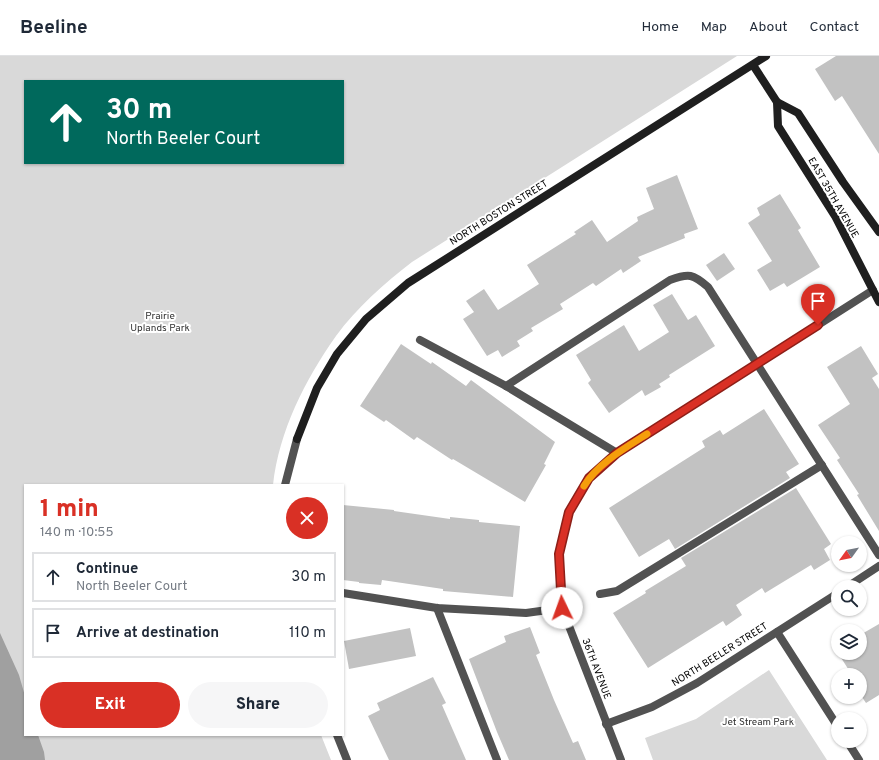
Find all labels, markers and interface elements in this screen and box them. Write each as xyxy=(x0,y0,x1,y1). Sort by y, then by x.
text: Beeline xyxy=(20,16,88,40)
text: Home xyxy=(642,19,679,36)
text: Map xyxy=(701,19,727,36)
text: About xyxy=(749,19,788,36)
text: Contact xyxy=(810,19,859,36)
text: 30 m xyxy=(106,93,172,129)
icon: ahead xyxy=(40,96,92,148)
text: North Beeler Court xyxy=(106,128,260,151)
street label: EAST 35TH AVENUE xyxy=(805,155,861,241)
street label: NORTH BOSTON STREET xyxy=(447,177,551,249)
pin xyxy=(801,284,835,325)
icon: arrive xyxy=(807,290,829,312)
park label: Prairie Uplands Park xyxy=(130,310,190,335)
text: 1 min xyxy=(40,495,99,525)
button: close xyxy=(286,497,328,539)
text: 140 m · 10:55 xyxy=(40,525,113,541)
north arrow xyxy=(831,536,867,572)
map controls xyxy=(831,536,867,748)
text: Continue xyxy=(76,560,138,579)
icon: ahead xyxy=(42,566,64,588)
text: 30 m xyxy=(291,568,326,587)
text: North Beeler Court xyxy=(76,579,188,595)
button: search xyxy=(831,580,867,616)
position arrow xyxy=(541,587,583,629)
street label: NORTH BEELER STREET xyxy=(670,620,771,690)
icon: arrive xyxy=(42,622,64,644)
text: Arrive at destination xyxy=(76,624,219,643)
text: 110 m xyxy=(289,624,326,643)
button: layers xyxy=(831,624,867,660)
street label: 36TH AVENUE xyxy=(578,637,614,701)
button: + xyxy=(831,668,867,704)
button: Exit xyxy=(40,682,180,728)
button: Share xyxy=(188,682,328,728)
button: − xyxy=(831,712,867,748)
park label: Jet Stream Park xyxy=(722,716,794,729)

